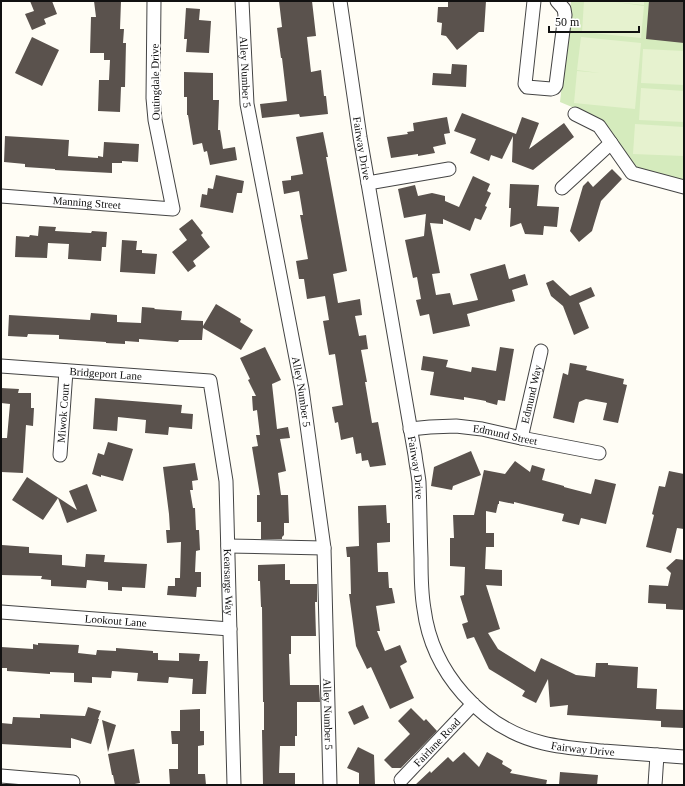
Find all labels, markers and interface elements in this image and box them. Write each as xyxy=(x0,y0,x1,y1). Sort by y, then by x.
scale bar xyxy=(549,8,639,34)
text: 50 m xyxy=(555,15,580,29)
street label: Alley Number 5 xyxy=(238,36,254,109)
street label: Outingdale Drive xyxy=(148,43,162,120)
street label: Fairway Drive xyxy=(351,116,373,181)
street label: Manning Street xyxy=(52,194,121,211)
street label: Alley Number 5 xyxy=(290,355,313,428)
street label: Edmund Way xyxy=(519,363,544,425)
street label: Bridgeport Lane xyxy=(69,365,142,382)
street label: Miwok Court xyxy=(55,383,71,443)
street label: Edmund Street xyxy=(472,422,538,447)
street label: Fairway Drive xyxy=(406,435,426,500)
street label: Kearsarge Way xyxy=(222,549,236,616)
street label: Lookout Lane xyxy=(84,612,147,629)
street label: Alley Number 5 xyxy=(321,678,335,750)
street label: Fairlane Road xyxy=(411,715,463,769)
street label: Fairway Drive xyxy=(550,739,615,758)

